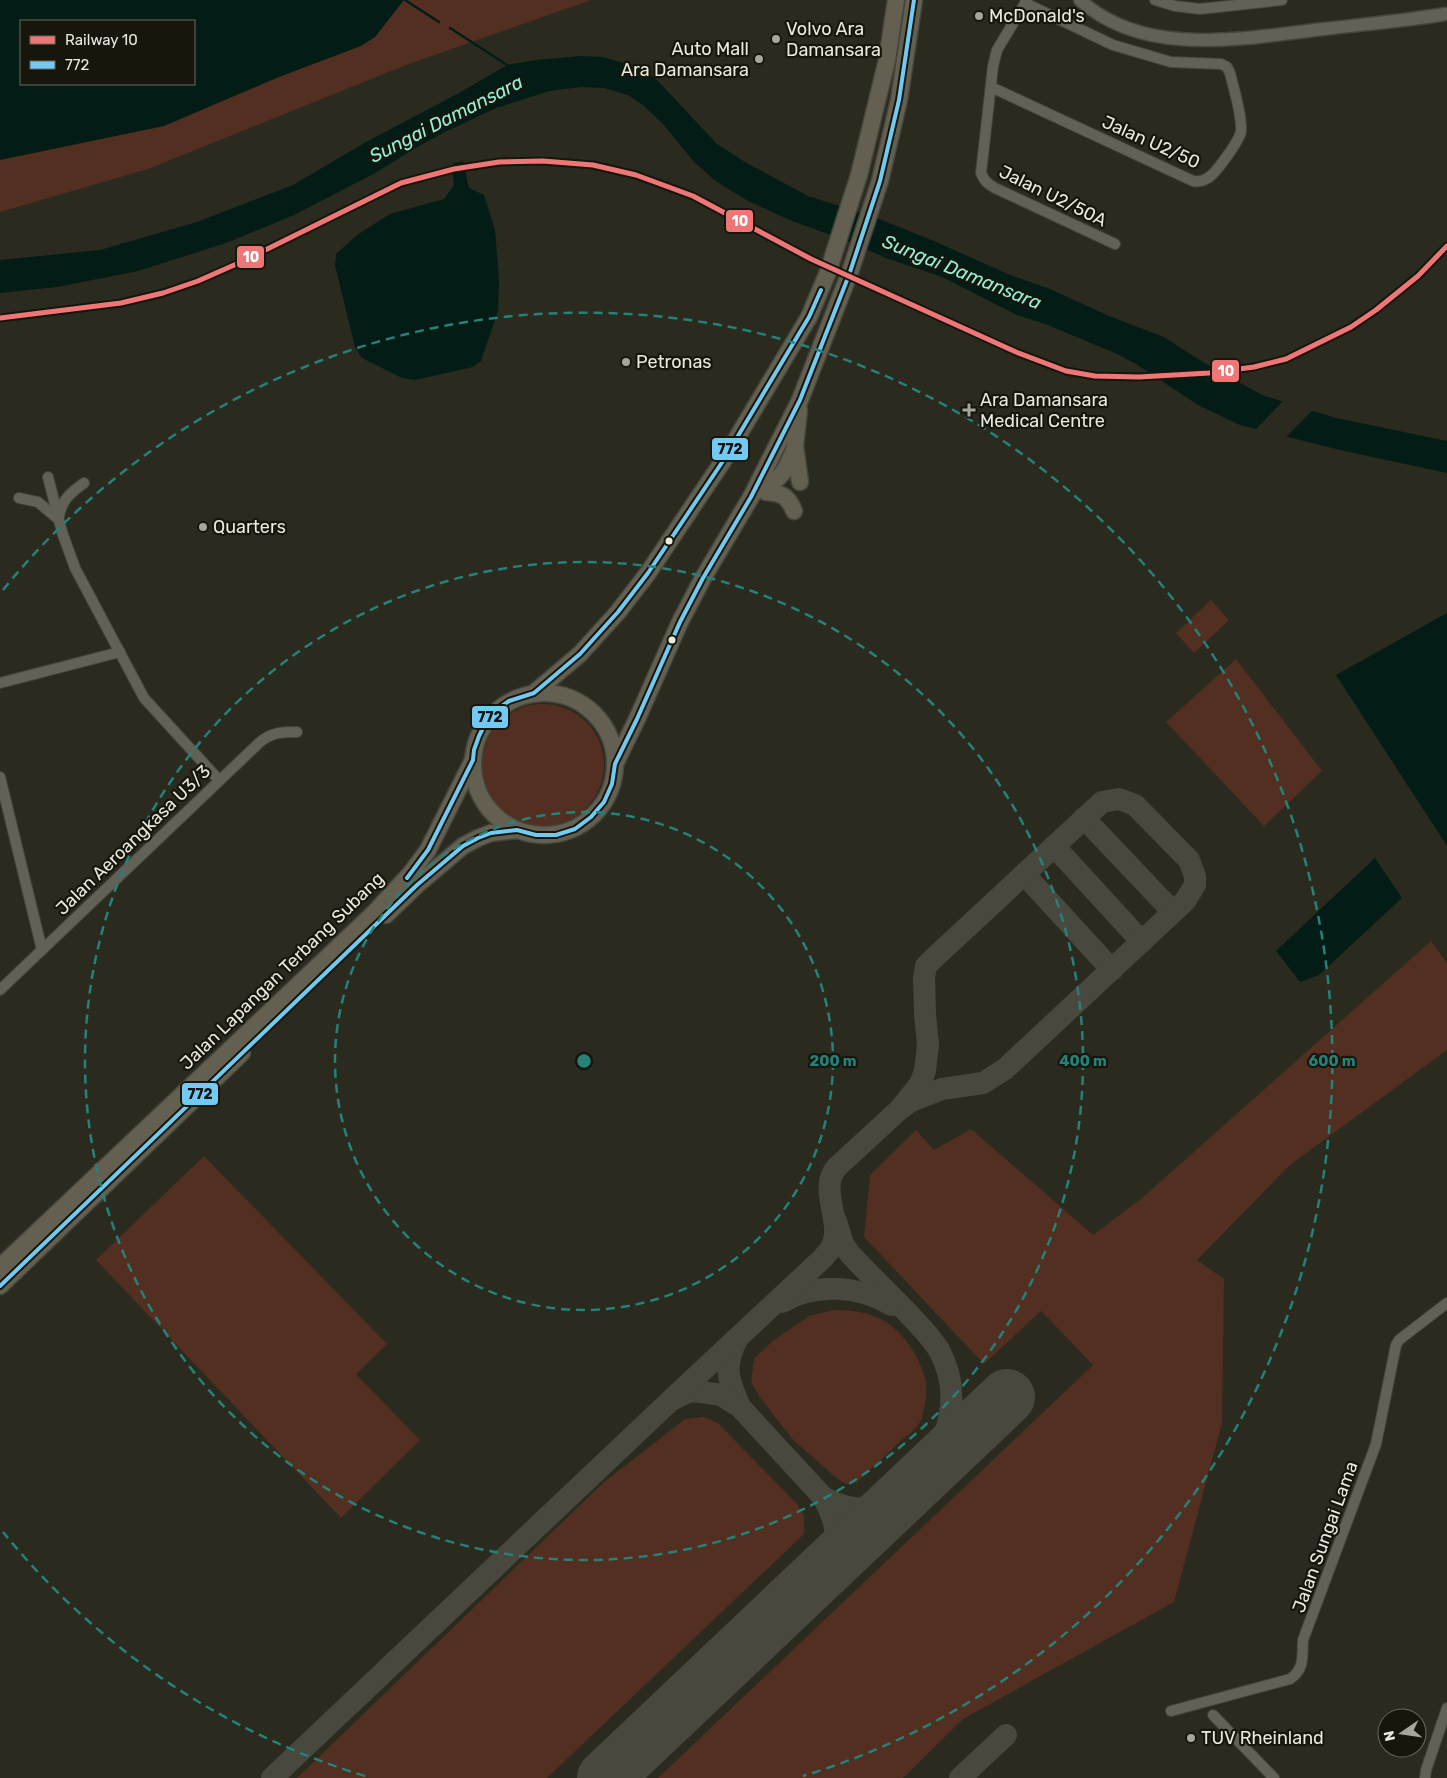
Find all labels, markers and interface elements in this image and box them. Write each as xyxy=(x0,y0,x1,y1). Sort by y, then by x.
place label: McDonald's xyxy=(989,5,1085,27)
marker: McDonald's xyxy=(973,10,985,22)
place label: Volvo Ara Damansara xyxy=(786,18,881,61)
legend xyxy=(20,20,195,85)
text: Railway 10 xyxy=(65,31,138,49)
marker: Volvo Ara Damansara xyxy=(770,33,782,45)
place label: Auto Mall Ara Damansara xyxy=(621,38,749,81)
marker: Auto Mall Ara Damansara xyxy=(753,53,765,65)
text: 772 xyxy=(65,56,89,74)
water label: Sungai Damansara xyxy=(365,70,527,168)
street label: Jalan U2/50 xyxy=(1099,111,1203,173)
street label: Jalan U2/50A xyxy=(996,161,1110,231)
line badge: 10 xyxy=(725,209,754,233)
text: 10 xyxy=(732,213,748,230)
water label: Sungai Damansara xyxy=(879,230,1045,314)
line badge: 10 xyxy=(236,245,265,269)
text: 10 xyxy=(243,249,259,266)
place label: Petronas xyxy=(636,351,712,373)
marker: Petronas xyxy=(620,356,632,368)
line badge: 10 xyxy=(1211,359,1240,383)
text: 10 xyxy=(1218,363,1234,380)
place label: Ara Damansara Medical Centre xyxy=(980,389,1108,432)
marker: Ara Damansara Medical Centre xyxy=(962,403,976,417)
line badge: 772 xyxy=(711,437,749,461)
text: 772 xyxy=(717,441,743,458)
place label: Quarters xyxy=(213,516,286,538)
marker: Quarters xyxy=(197,521,209,533)
unlabelled marker xyxy=(664,536,674,546)
unlabelled marker xyxy=(667,635,677,645)
line badge: 772 xyxy=(471,705,509,729)
text: 772 xyxy=(477,709,503,726)
street label: Jalan Aeroangkasa U3/3 xyxy=(51,760,215,920)
street label: Jalan Lapangan Terbang Subang xyxy=(176,868,388,1074)
centre of rings xyxy=(575,1052,593,1070)
text: 200 m xyxy=(809,1052,857,1070)
text: 400 m xyxy=(1059,1052,1107,1070)
text: 600 m xyxy=(1308,1052,1356,1070)
line badge: 772 xyxy=(181,1082,219,1106)
text: 772 xyxy=(187,1086,213,1103)
street label: Jalan Sungai Lama xyxy=(1287,1458,1363,1616)
north arrow xyxy=(1377,1708,1427,1758)
place label: TUV Rheinland xyxy=(1201,1727,1324,1749)
text: N xyxy=(1380,1729,1399,1743)
marker: TUV Rheinland xyxy=(1185,1732,1197,1744)

